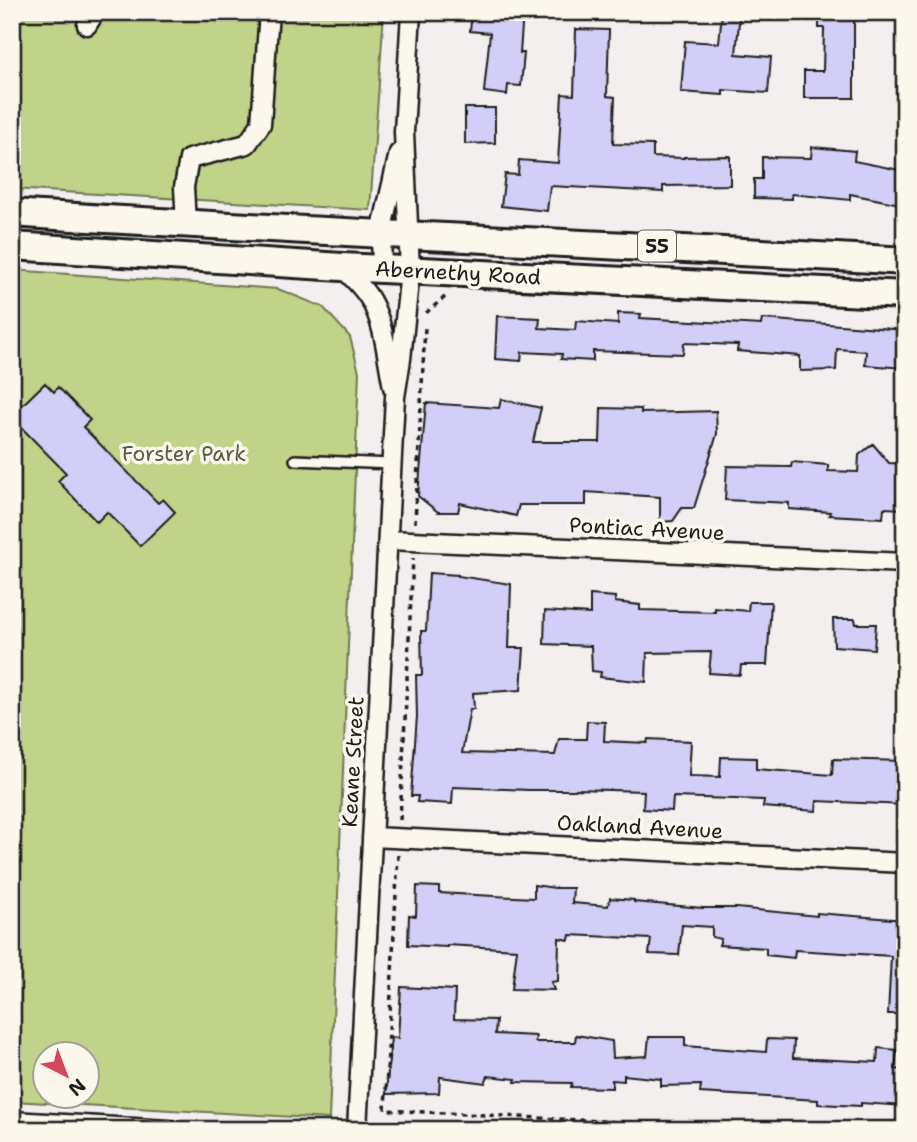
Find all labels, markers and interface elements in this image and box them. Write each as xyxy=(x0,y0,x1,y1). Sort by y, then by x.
road number: 55 xyxy=(638,230,676,262)
street label: Abernethy Road xyxy=(374,255,542,291)
park label: Forster Park xyxy=(122,440,246,468)
street label: Pontiac Avenue xyxy=(568,511,726,547)
street label: Keane Street xyxy=(336,696,370,828)
street label: Oakland Avenue xyxy=(556,809,724,845)
north arrow xyxy=(32,1040,102,1110)
text: N xyxy=(63,1073,91,1102)

